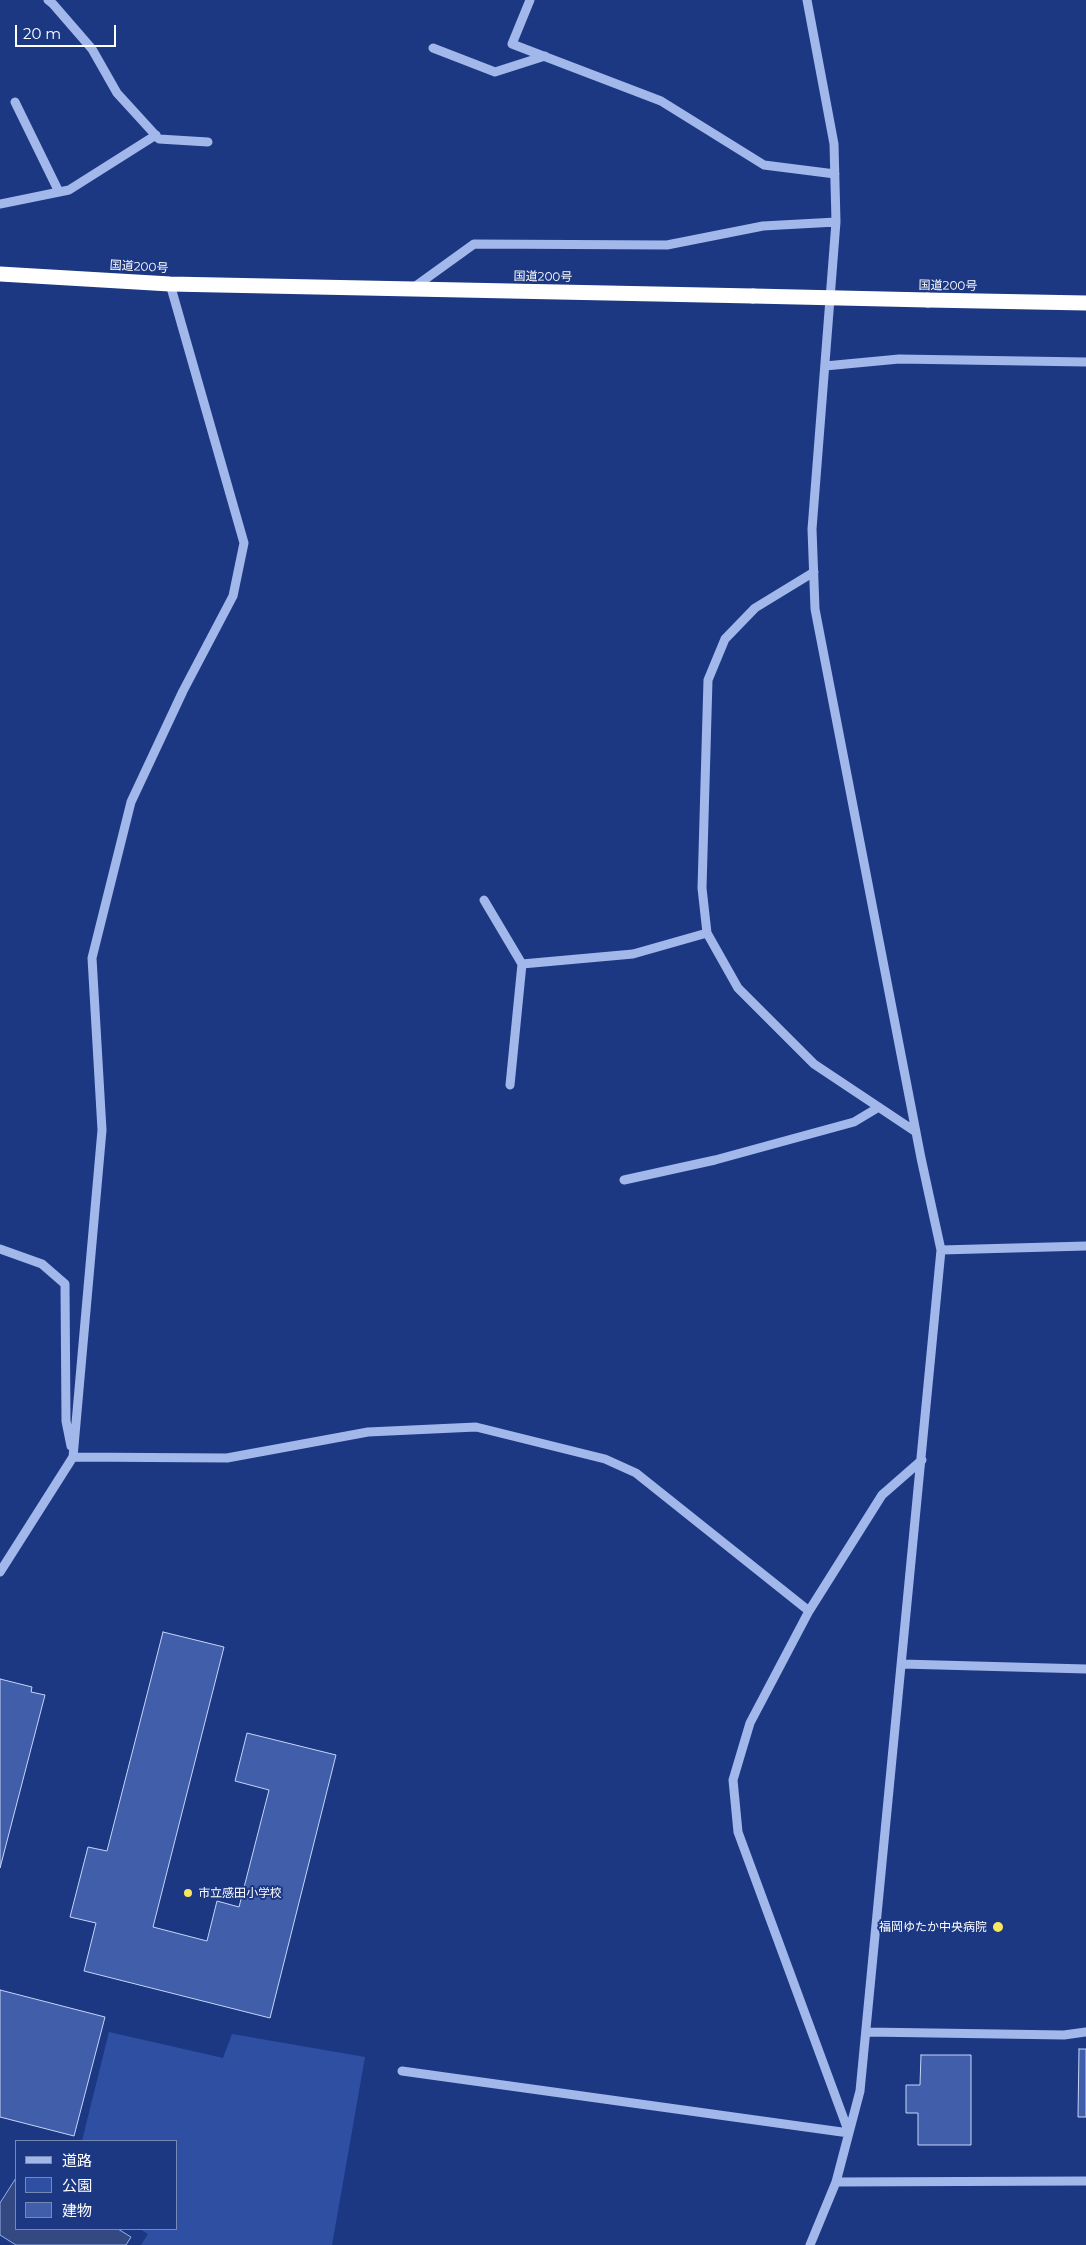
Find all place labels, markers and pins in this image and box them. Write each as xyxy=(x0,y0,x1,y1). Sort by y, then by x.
place label: 市立感田小学校 xyxy=(198,1886,282,1900)
marker: 市立感田小学校 xyxy=(182,1887,194,1899)
place label: 福岡ゆたか中央病院 xyxy=(879,1920,987,1934)
marker: 福岡ゆたか中央病院 xyxy=(991,1920,1005,1934)

